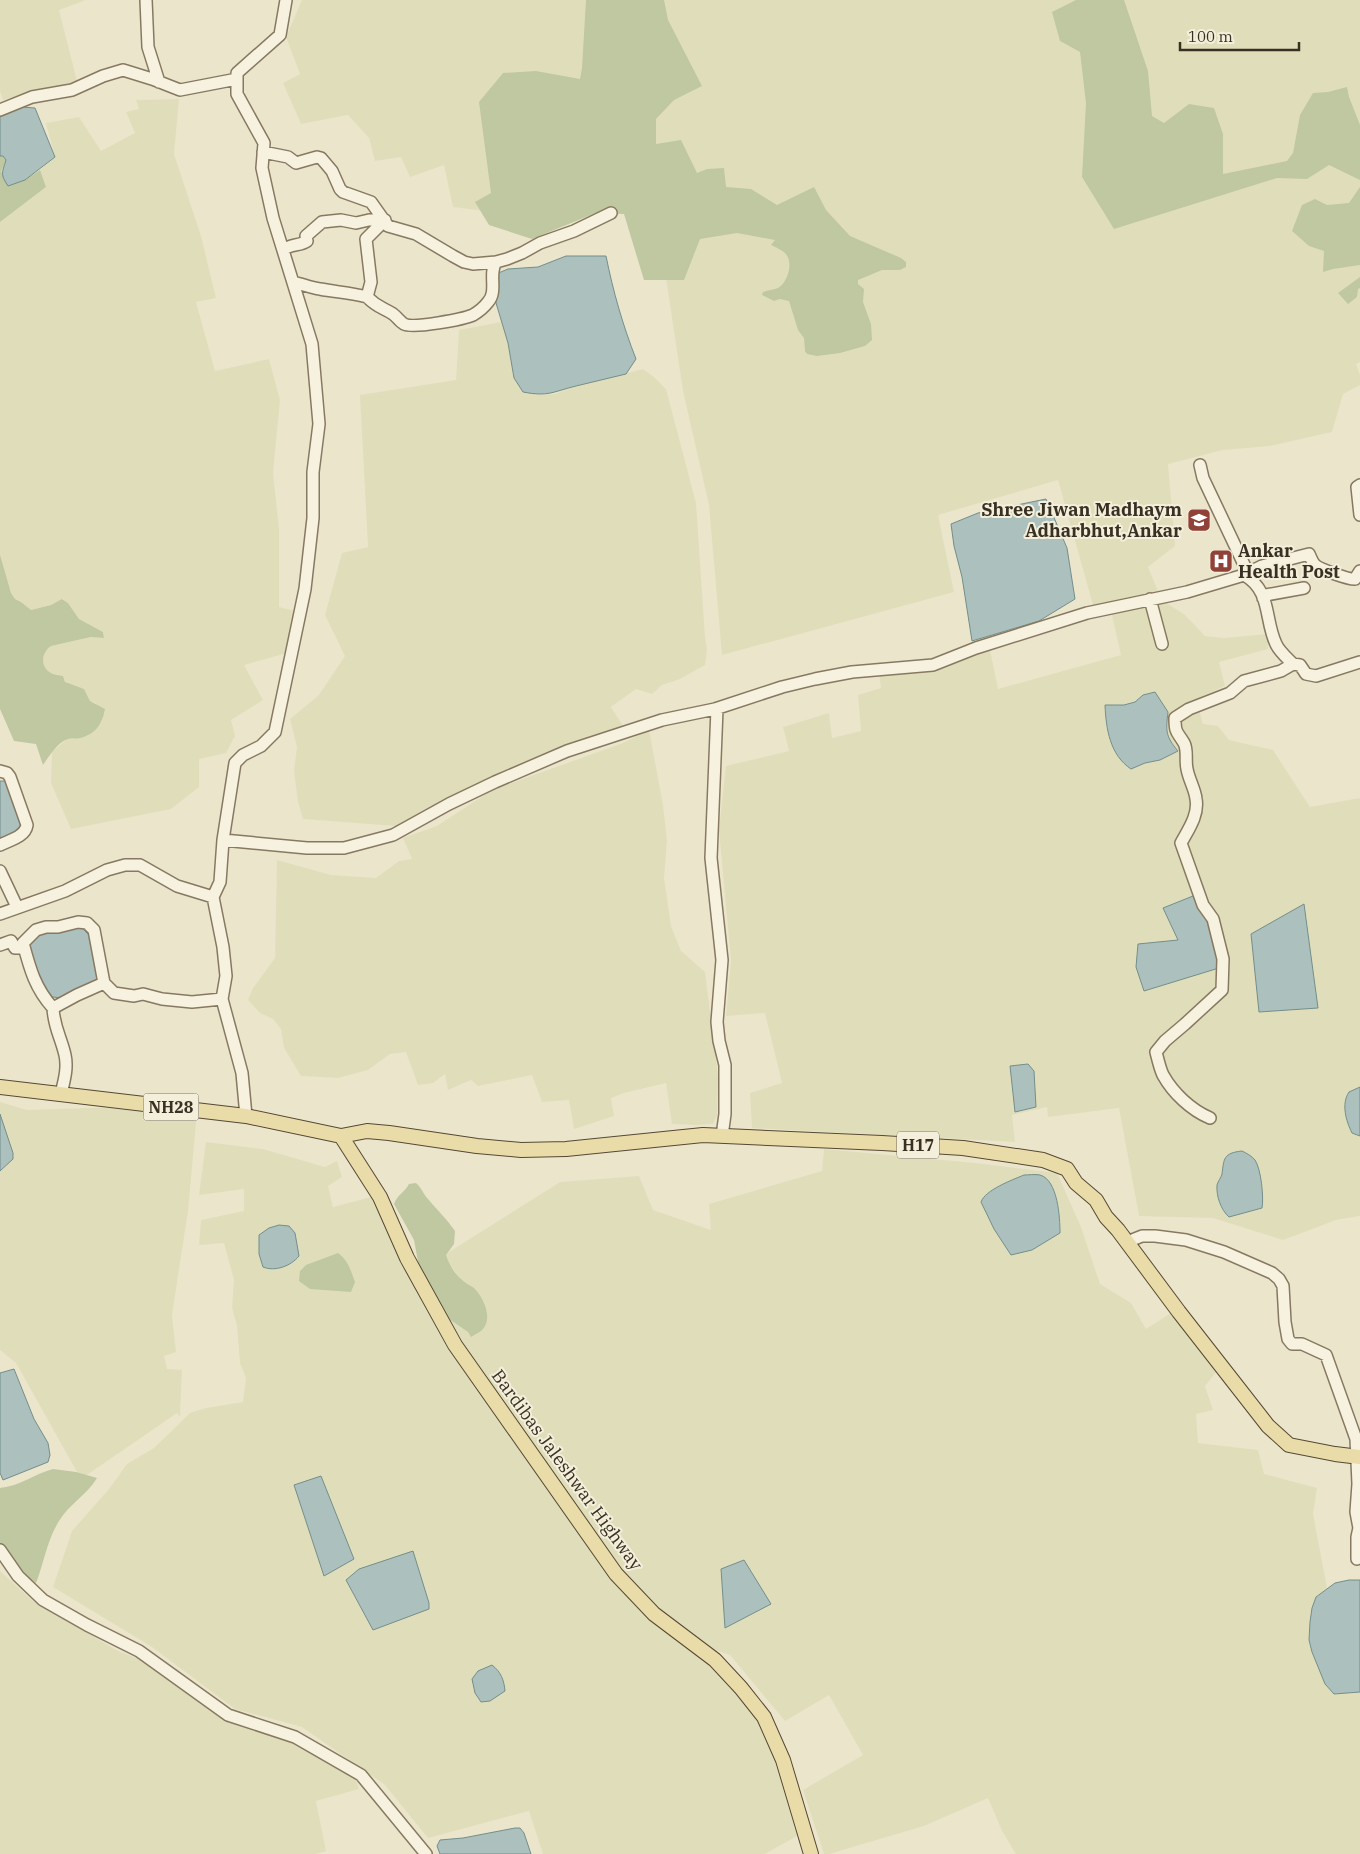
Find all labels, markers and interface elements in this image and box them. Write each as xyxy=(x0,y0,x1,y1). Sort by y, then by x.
scale bar xyxy=(1180,20,1299,52)
text: 100 m xyxy=(1188,27,1233,46)
place label: Shree Jiwan Madhaym Adharbhut,Ankar xyxy=(981,498,1183,542)
school or university icon: Shree Jiwan Madhaym Adharbhut,Ankar xyxy=(1186,507,1212,533)
place label: Ankar Health Post xyxy=(1238,539,1340,583)
hospital icon: Ankar Health Post xyxy=(1208,548,1234,574)
road number: NH28 xyxy=(144,1094,198,1120)
road number: H17 xyxy=(897,1132,939,1158)
street label: Bardibas Jaleshwar Highway xyxy=(487,1365,648,1575)

